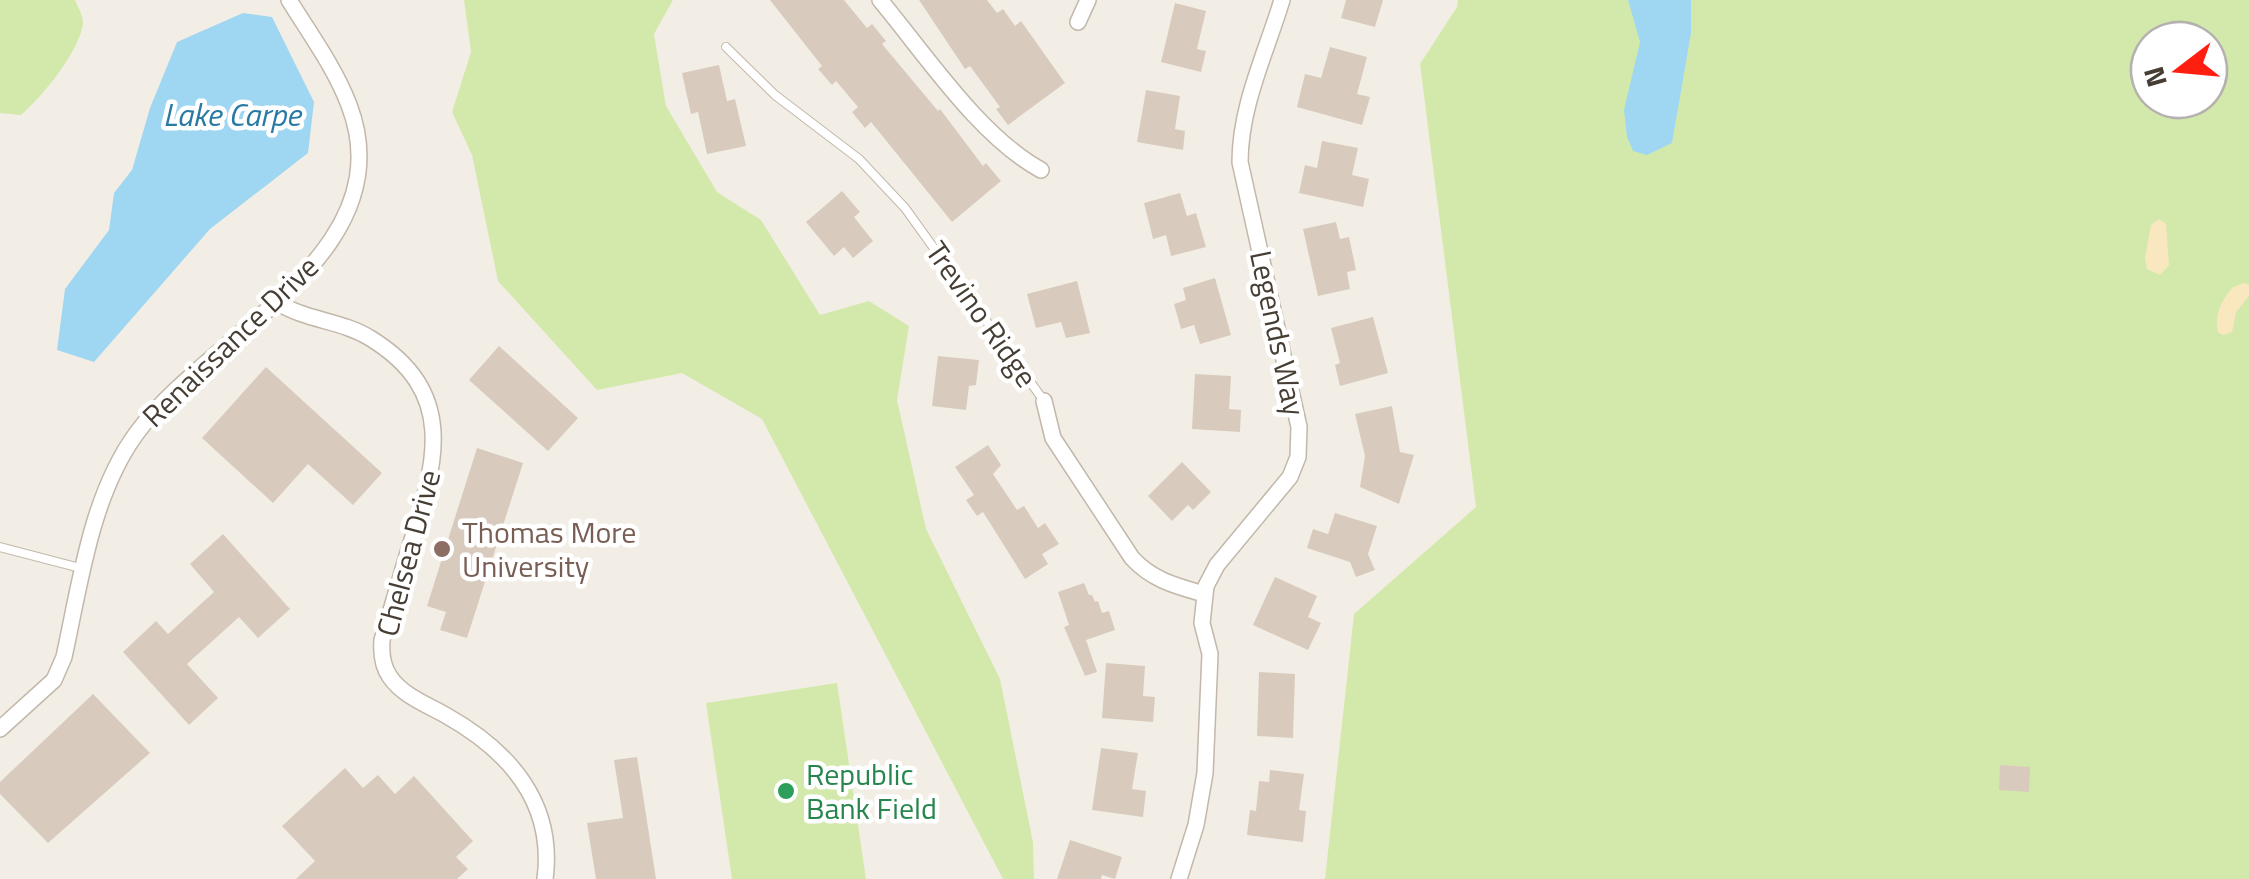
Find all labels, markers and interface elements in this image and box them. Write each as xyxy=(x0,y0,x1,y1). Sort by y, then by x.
north arrow xyxy=(2129,20,2229,120)
text: N xyxy=(2131,62,2178,92)
water label: Lake Carpe xyxy=(163,90,303,138)
street label: Trevino Ridge xyxy=(915,231,1049,397)
street label: Renaissance Drive xyxy=(131,244,329,438)
street label: Legends Way xyxy=(1238,246,1318,420)
street label: Chelsea Drive xyxy=(364,465,452,641)
place label: Thomas More University xyxy=(462,509,637,589)
marker: Thomas More University xyxy=(431,538,453,560)
place label: Republic Bank Field xyxy=(806,751,937,831)
marker: Republic Bank Field xyxy=(775,780,797,802)

